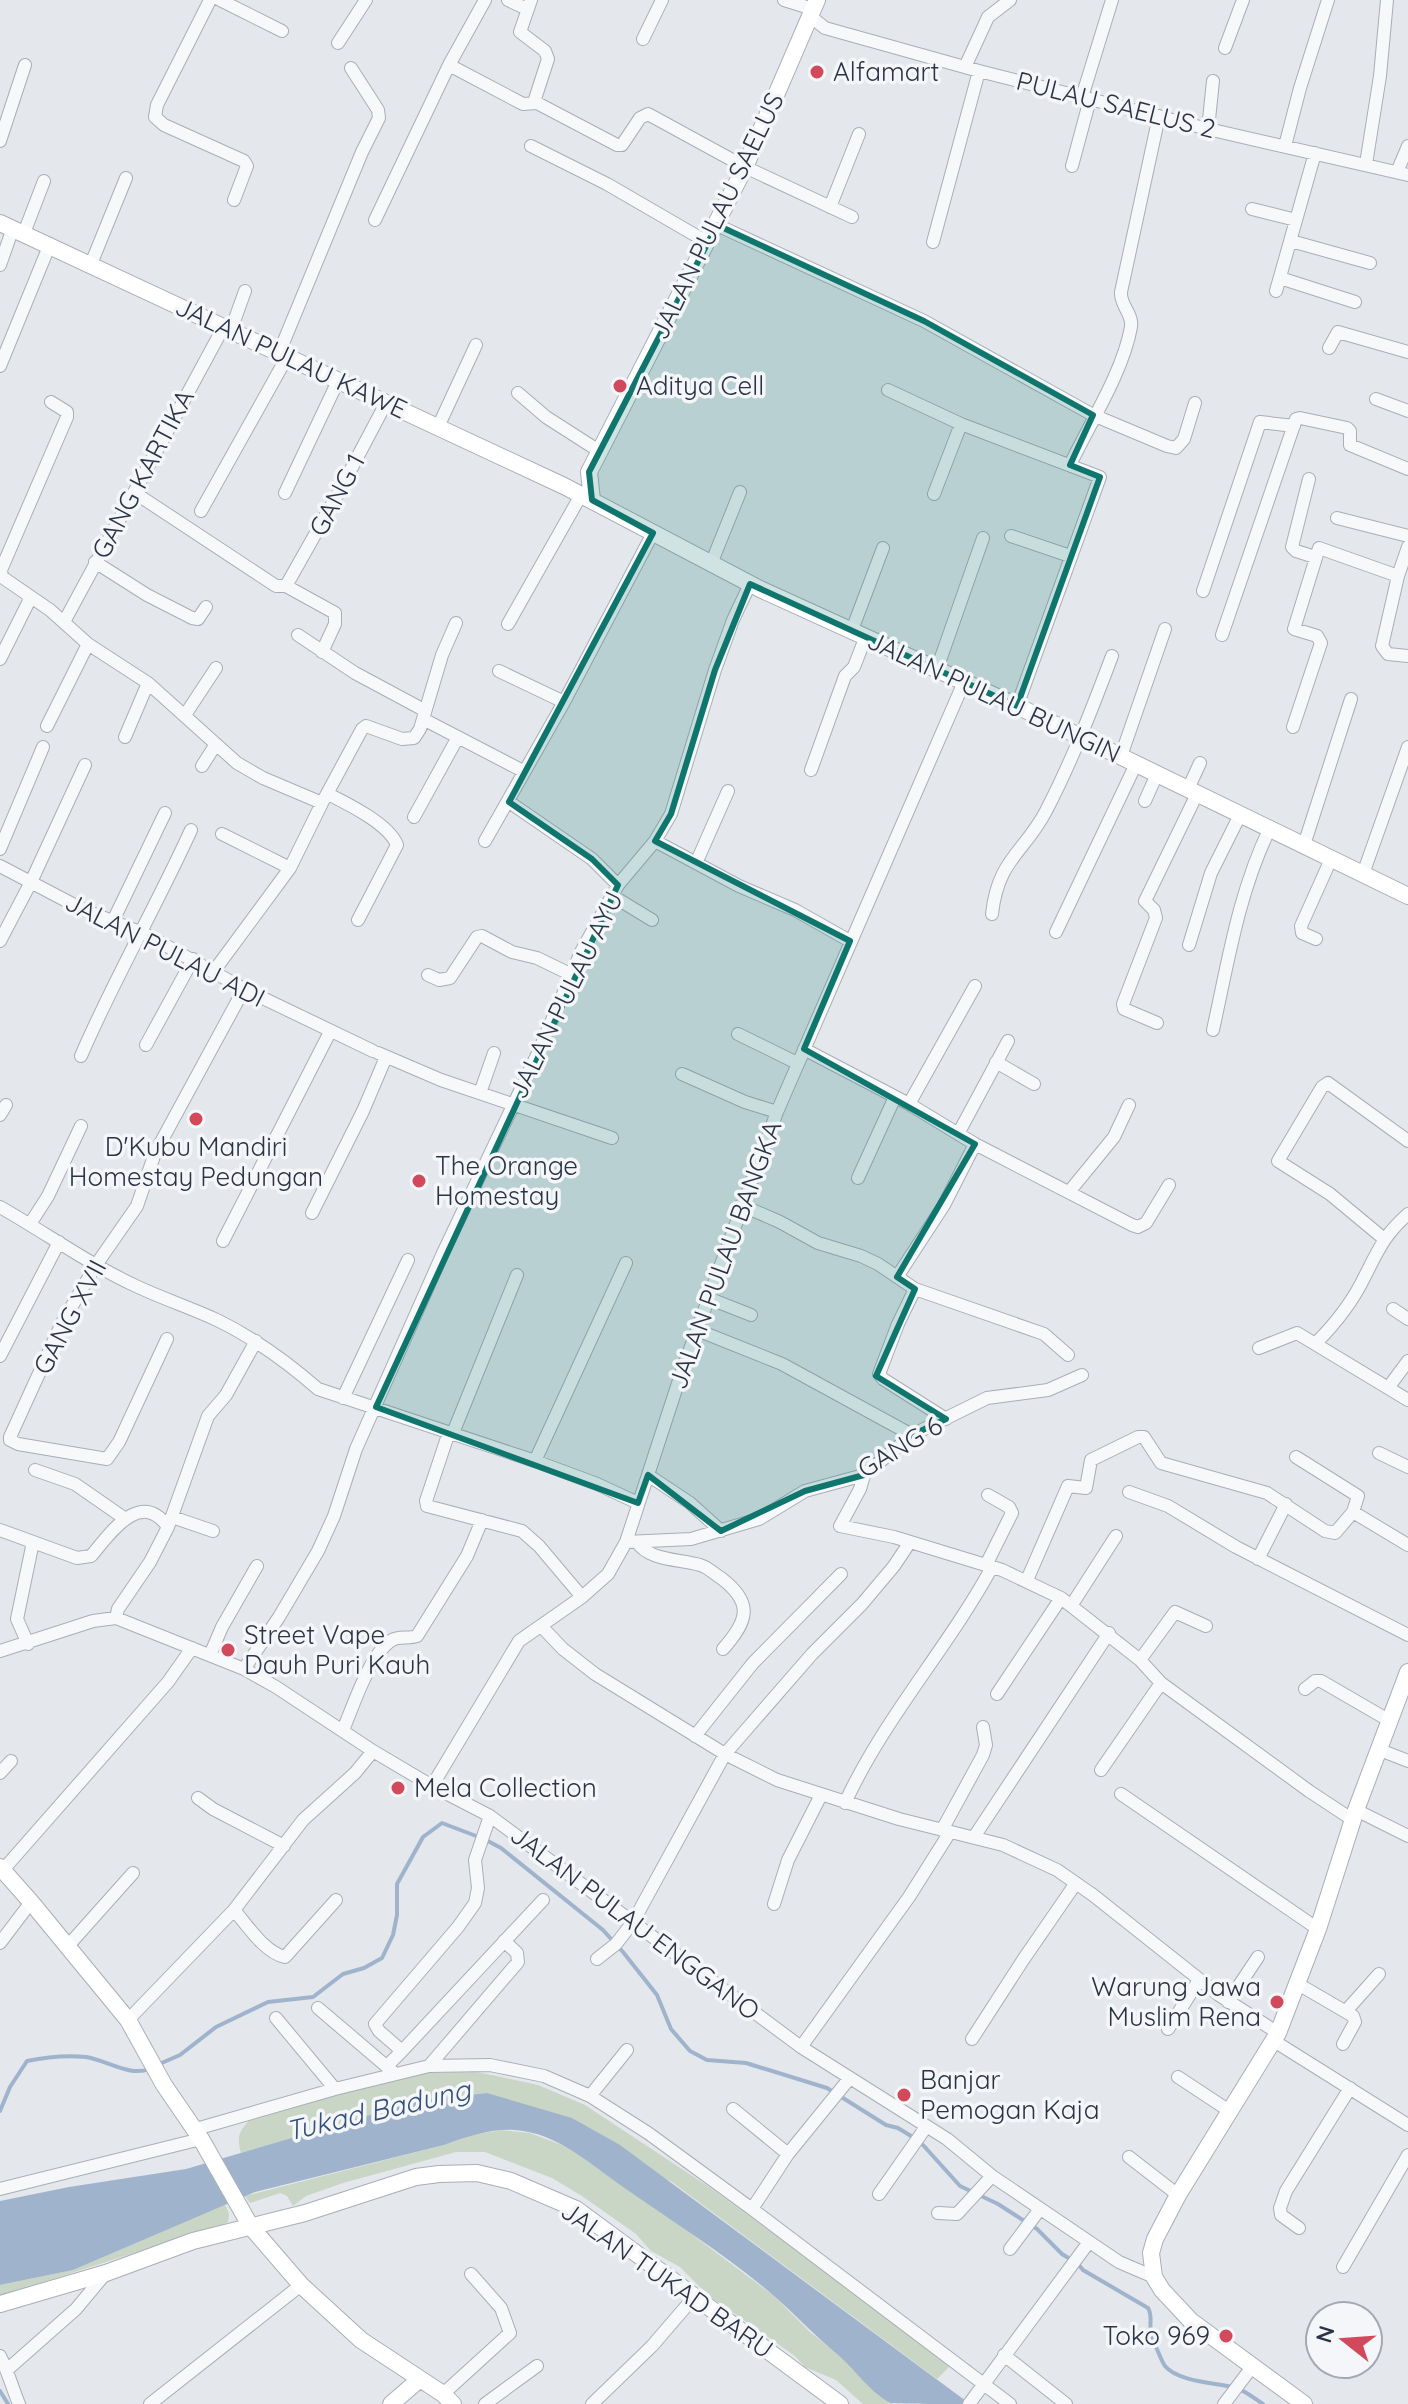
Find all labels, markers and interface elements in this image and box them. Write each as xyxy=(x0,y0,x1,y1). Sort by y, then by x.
place label: Alfamart xyxy=(833,55,939,88)
marker: Alfamart xyxy=(808,63,826,81)
street label: PULAU SAELUS 2 xyxy=(1013,64,1219,145)
street label: JALAN PULAU SAELUS xyxy=(642,87,791,345)
street label: JALAN PULAU KAWE xyxy=(170,289,412,426)
place label: Aditya Cell xyxy=(636,369,764,402)
marker: Aditya Cell xyxy=(611,377,629,395)
street label: GANG KARTIKA xyxy=(84,383,201,564)
street label: GANG 1 xyxy=(301,448,372,542)
street label: JALAN PULAU BUNGIN xyxy=(862,623,1126,770)
street label: JALAN PULAU ADI xyxy=(60,885,271,1014)
street label: JALAN PULAU AYU xyxy=(501,886,630,1104)
marker: D'Kubu Mandiri Homestay Pedungan xyxy=(187,1110,205,1128)
street label: JALAN PULAU BANGKA xyxy=(661,1116,789,1394)
place label: D'Kubu Mandiri Homestay Pedungan xyxy=(69,1130,323,1193)
place label: The Orange Homestay xyxy=(435,1149,578,1212)
marker: The Orange Homestay xyxy=(410,1172,428,1190)
street label: GANG XVII xyxy=(26,1254,113,1380)
street label: GANG 6 xyxy=(851,1408,948,1485)
place label: Street Vape Dauh Puri Kauh xyxy=(244,1618,430,1681)
marker: Street Vape Dauh Puri Kauh xyxy=(219,1641,237,1659)
place label: Mela Collection xyxy=(414,1771,597,1804)
marker: Mela Collection xyxy=(389,1779,407,1797)
street label: JALAN PULAU ENGGANO xyxy=(504,1818,766,2027)
place label: Warung Jawa Muslim Rena xyxy=(1091,1970,1261,2033)
marker: Warung Jawa Muslim Rena xyxy=(1268,1993,1286,2011)
place label: Banjar Pemogan Kaja xyxy=(920,2063,1099,2126)
water label: Tukad Badung xyxy=(282,2071,475,2148)
marker: Banjar Pemogan Kaja xyxy=(895,2086,913,2104)
street label: JALAN TUKAD BARU xyxy=(555,2194,780,2365)
north arrow xyxy=(1304,2300,1384,2380)
place label: Toko 969 xyxy=(1103,2319,1210,2352)
text: N xyxy=(1309,2322,1341,2346)
marker: Toko 969 xyxy=(1217,2327,1235,2345)

